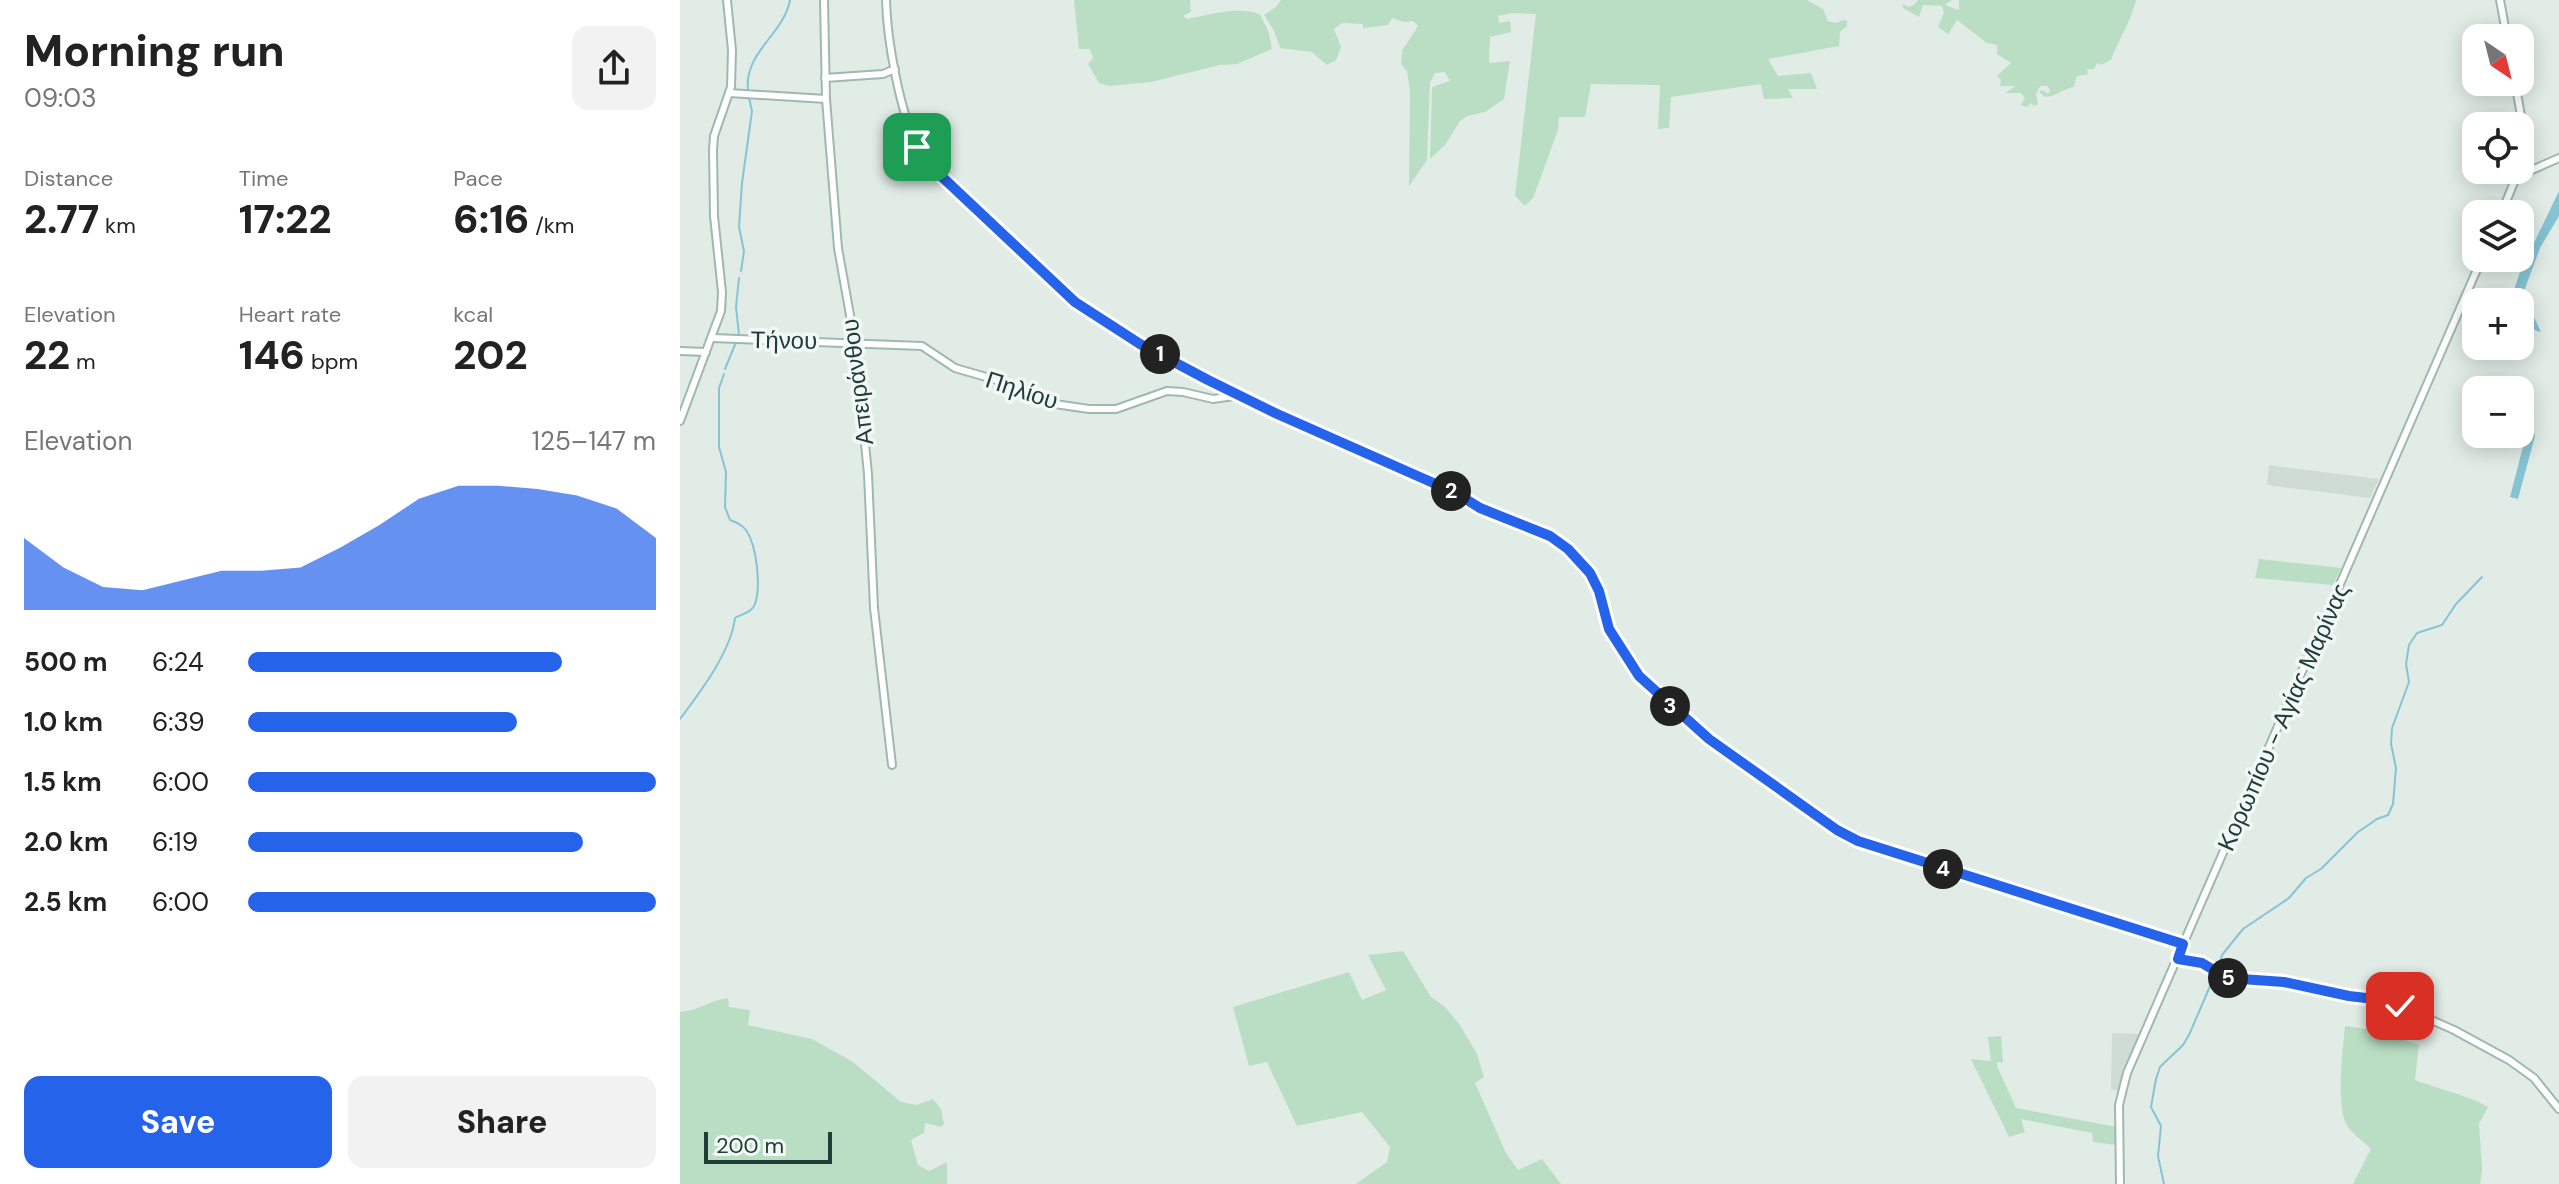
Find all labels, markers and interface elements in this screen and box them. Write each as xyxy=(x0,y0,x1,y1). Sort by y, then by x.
text: Morning run xyxy=(24,22,285,80)
north arrow xyxy=(2462,24,2534,96)
map controls xyxy=(2462,24,2534,448)
button: share xyxy=(572,26,656,110)
text: 09:03 xyxy=(24,81,97,115)
button: locate xyxy=(2462,112,2534,184)
pin xyxy=(883,113,951,181)
icon: arrive xyxy=(895,125,939,169)
text: Distance xyxy=(24,164,113,193)
text: Time xyxy=(239,164,288,193)
text: Pace xyxy=(453,164,503,193)
text: 2.77 xyxy=(24,193,99,245)
text: 17:22 xyxy=(239,193,332,245)
text: 6:16 xyxy=(453,193,529,245)
button: layers xyxy=(2462,200,2534,272)
text: km xyxy=(99,211,136,240)
text: /km xyxy=(529,211,574,240)
button: + xyxy=(2462,288,2534,360)
text: Elevation xyxy=(24,300,116,329)
text: Heart rate xyxy=(239,300,341,329)
text: kcal xyxy=(453,300,493,329)
street label: Απειράνθου xyxy=(834,317,880,447)
street label: Τήνου xyxy=(750,324,818,356)
text: 22 xyxy=(24,329,70,381)
text: 146 xyxy=(239,329,305,381)
text: 202 xyxy=(453,329,528,381)
pin: 1 xyxy=(1140,334,1180,374)
text: 1 xyxy=(1156,339,1164,368)
text: m xyxy=(70,347,96,376)
text: bpm xyxy=(305,347,358,376)
street label: Πηλίου xyxy=(982,364,1062,416)
button: − xyxy=(2462,376,2534,448)
text: Elevation xyxy=(24,424,132,458)
text: 125–147 m xyxy=(532,424,656,458)
pin: 2 xyxy=(1431,471,1471,511)
text: 2 xyxy=(1445,476,1457,505)
street label: Κορωπίου - Αγίας Μαρίνας xyxy=(2210,578,2356,856)
text: 500 m xyxy=(24,645,107,679)
text: 6:24 xyxy=(152,645,204,679)
pin: 3 xyxy=(1650,686,1690,726)
text: 3 xyxy=(1663,691,1677,720)
text: 1.0 km xyxy=(24,705,103,739)
text: 6:39 xyxy=(152,705,205,739)
text: 1.5 km xyxy=(24,765,102,799)
text: 6:00 xyxy=(152,765,209,799)
text: 2.0 km xyxy=(24,825,108,859)
text: 6:19 xyxy=(152,825,198,859)
pin: 4 xyxy=(1923,849,1963,889)
text: 4 xyxy=(1936,854,1950,883)
text: 2.5 km xyxy=(24,885,107,919)
text: 6:00 xyxy=(152,885,209,919)
pin: 5 xyxy=(2208,958,2248,998)
text: 5 xyxy=(2221,963,2235,992)
pin xyxy=(2366,972,2434,1040)
icon: check xyxy=(2378,984,2422,1028)
button: Save xyxy=(24,1076,332,1168)
button: Share xyxy=(348,1076,656,1168)
scale bar xyxy=(704,1128,832,1164)
text: 200 m xyxy=(716,1131,784,1160)

